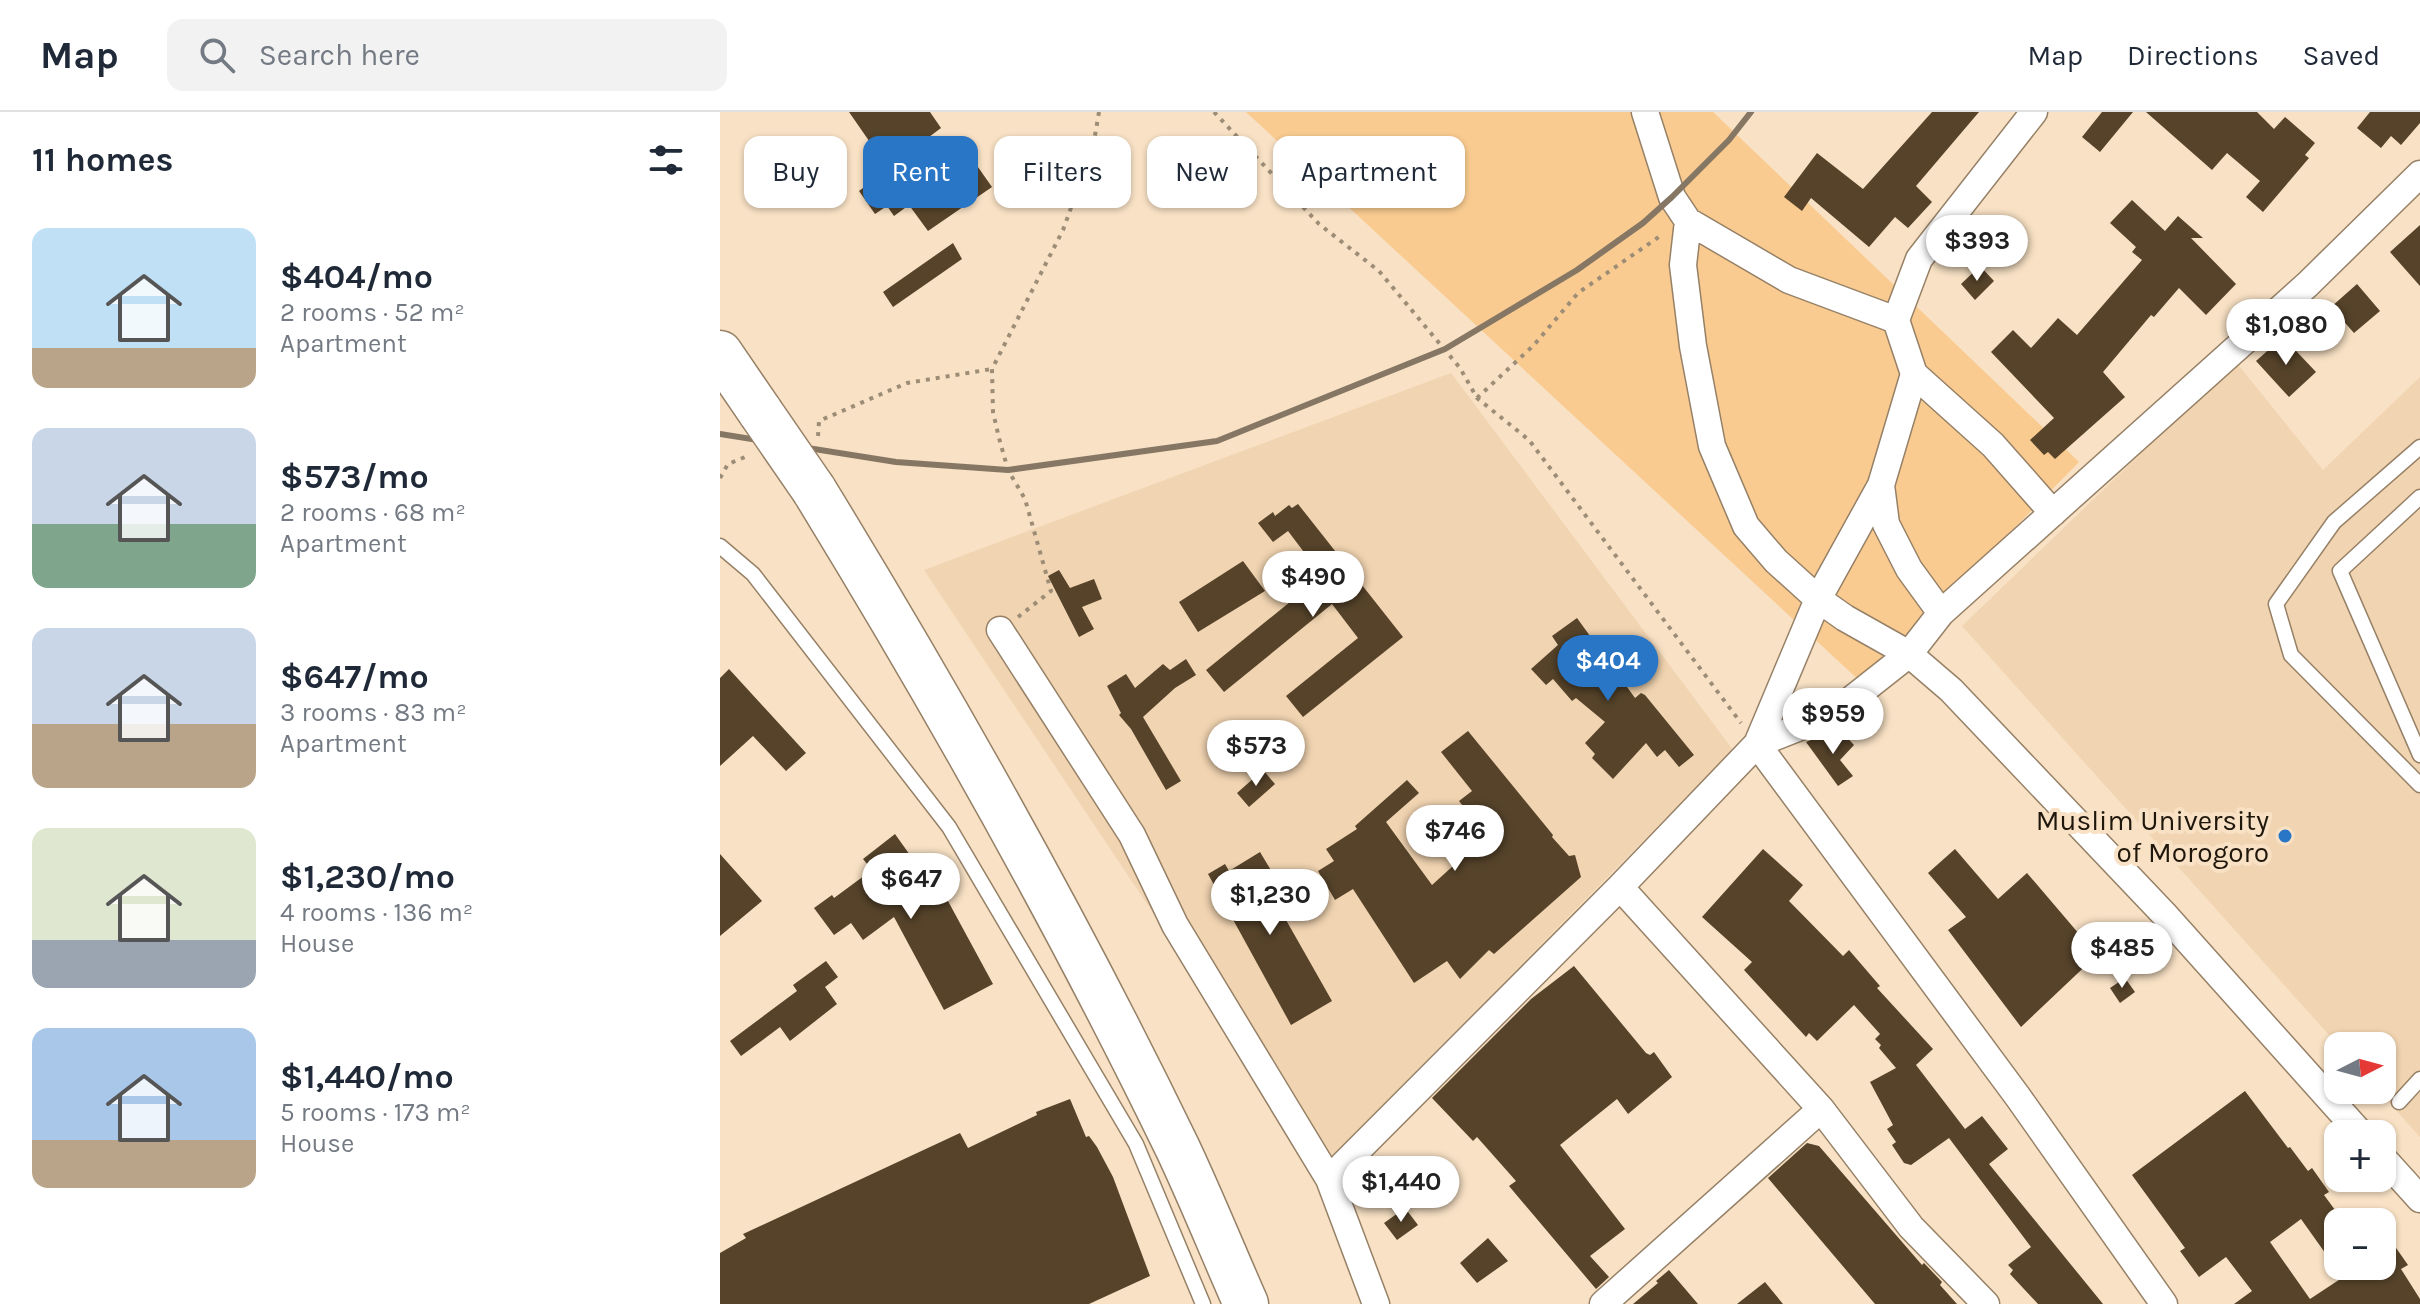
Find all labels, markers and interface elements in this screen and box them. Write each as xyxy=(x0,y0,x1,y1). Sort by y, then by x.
search box xyxy=(167,19,727,91)
text: Map xyxy=(40,33,119,78)
icon: search xyxy=(195,33,239,77)
text: Search here xyxy=(259,37,420,73)
text: Map xyxy=(2028,39,2083,72)
text: Directions xyxy=(2127,39,2259,72)
text: Saved xyxy=(2303,39,2380,72)
chip: Buy xyxy=(744,136,847,208)
chip: Rent xyxy=(863,136,978,208)
chip: Filters xyxy=(994,136,1131,208)
chip: New xyxy=(1147,136,1257,208)
chip: Apartment xyxy=(1273,136,1465,208)
icon: filters xyxy=(644,138,688,182)
text: 11 homes xyxy=(32,140,174,180)
pin: $393 xyxy=(1930,215,2024,283)
text: $393 xyxy=(1944,225,2010,256)
text: $404/mo xyxy=(280,257,433,297)
icon: home xyxy=(96,260,192,356)
text: 2 rooms · 52 m² xyxy=(280,297,465,328)
pin: $1,080 xyxy=(2221,299,2351,367)
text: $1,080 xyxy=(2244,309,2328,340)
text: Apartment xyxy=(280,328,407,359)
text: $573/mo xyxy=(280,457,429,497)
icon: home xyxy=(96,460,192,556)
text: 2 rooms · 68 m² xyxy=(280,497,466,528)
text: Apartment xyxy=(280,528,407,559)
pin: $490 xyxy=(1266,551,1360,619)
text: $490 xyxy=(1280,561,1346,592)
pin: $404 xyxy=(1561,635,1655,703)
text: $404 xyxy=(1575,645,1641,676)
text: $647/mo xyxy=(280,657,429,697)
icon: home xyxy=(96,660,192,756)
pin: $959 xyxy=(1786,688,1880,756)
text: 3 rooms · 83 m² xyxy=(280,697,467,728)
text: $959 xyxy=(1801,698,1865,729)
pin: $573 xyxy=(1209,720,1303,788)
text: Apartment xyxy=(280,728,407,759)
text: $573 xyxy=(1225,730,1287,761)
place label: Muslim University of Morogoro xyxy=(2036,804,2269,869)
pin: $746 xyxy=(1408,805,1502,873)
text: $746 xyxy=(1424,815,1486,846)
marker: Muslim University of Morogoro xyxy=(2276,827,2294,845)
pin: $647 xyxy=(864,853,958,921)
text: $1,230/mo xyxy=(280,857,455,897)
icon: home xyxy=(96,860,192,956)
text: $647 xyxy=(880,863,942,894)
pin: $1,230 xyxy=(1205,869,1335,937)
text: $1,230 xyxy=(1229,879,1311,910)
text: 4 rooms · 136 m² xyxy=(280,897,473,928)
pin: $485 xyxy=(2075,922,2169,990)
text: House xyxy=(280,928,354,959)
text: $485 xyxy=(2089,932,2155,963)
north arrow xyxy=(2324,1032,2396,1104)
map controls xyxy=(2324,1032,2396,1280)
text: $1,440/mo xyxy=(280,1057,454,1097)
icon: home xyxy=(96,1060,192,1156)
text: 5 rooms · 173 m² xyxy=(280,1097,471,1128)
button: + xyxy=(2324,1120,2396,1192)
text: House xyxy=(280,1128,354,1159)
pin: $1,440 xyxy=(1336,1156,1466,1224)
text: $1,440 xyxy=(1360,1166,1442,1197)
button: − xyxy=(2324,1208,2396,1280)

